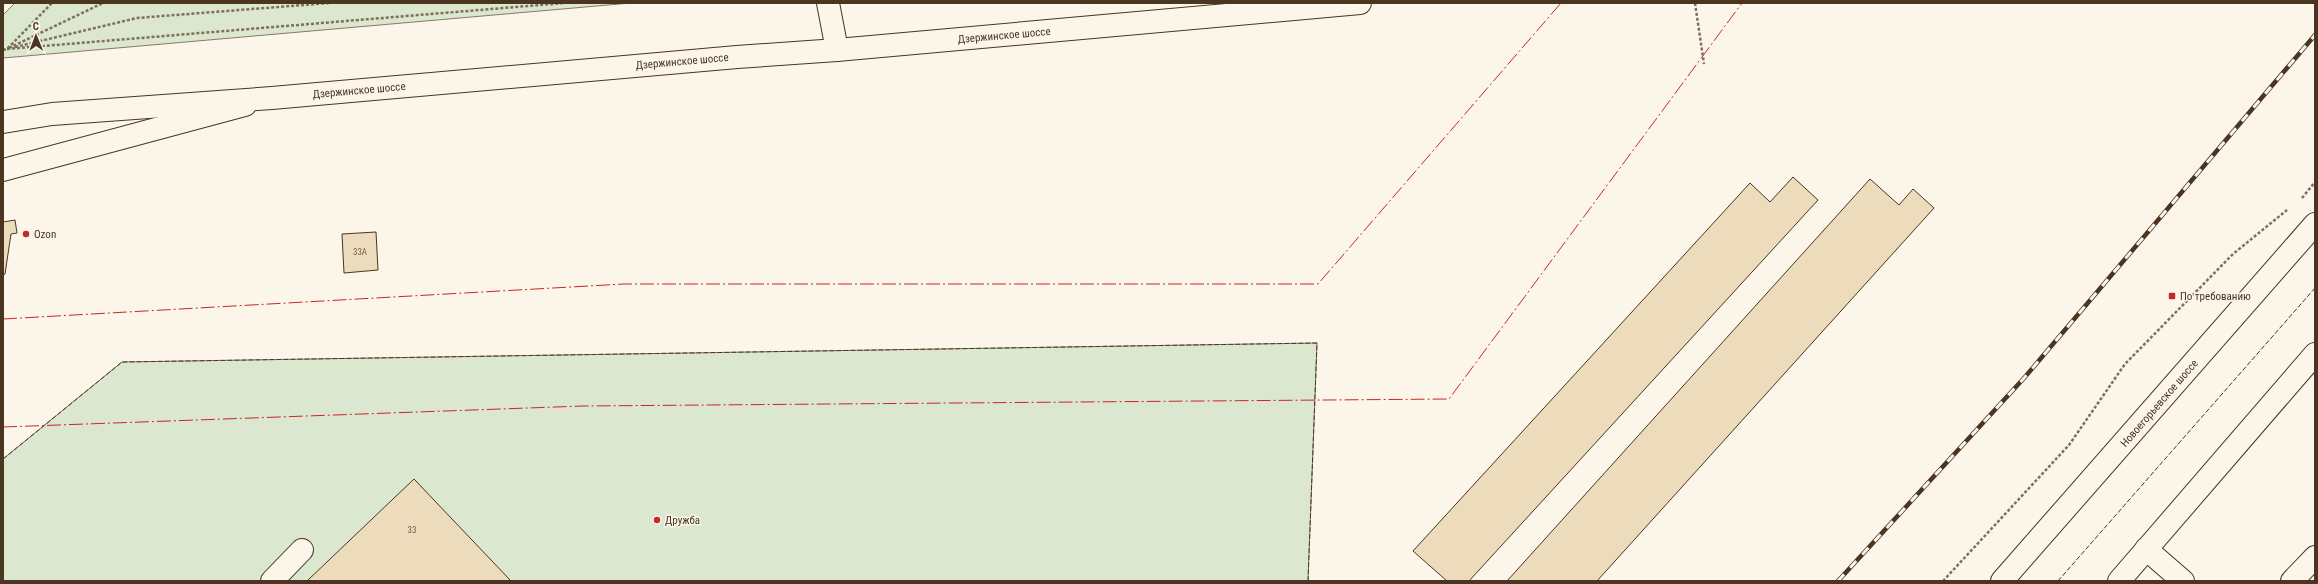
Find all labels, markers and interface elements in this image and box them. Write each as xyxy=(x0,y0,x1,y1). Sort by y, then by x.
north arrow xyxy=(16,16,56,56)
text: С xyxy=(33,20,39,33)
street label: Дзержинское шоссе xyxy=(957,25,1051,46)
street label: Дзержинское шоссе xyxy=(635,51,729,72)
street label: Дзержинское шоссе xyxy=(312,80,406,101)
place label: Ozon xyxy=(34,228,56,241)
marker: Ozon xyxy=(21,229,31,239)
house number: 33А xyxy=(353,247,367,257)
place label: По требованию xyxy=(2180,290,2251,303)
marker: По требованию xyxy=(2167,291,2177,301)
street label: Новоегорьевское шоссе xyxy=(2118,357,2201,450)
place label: Дружба xyxy=(665,514,700,527)
marker: Дружба xyxy=(652,515,662,525)
house number: 33 xyxy=(408,525,416,535)

